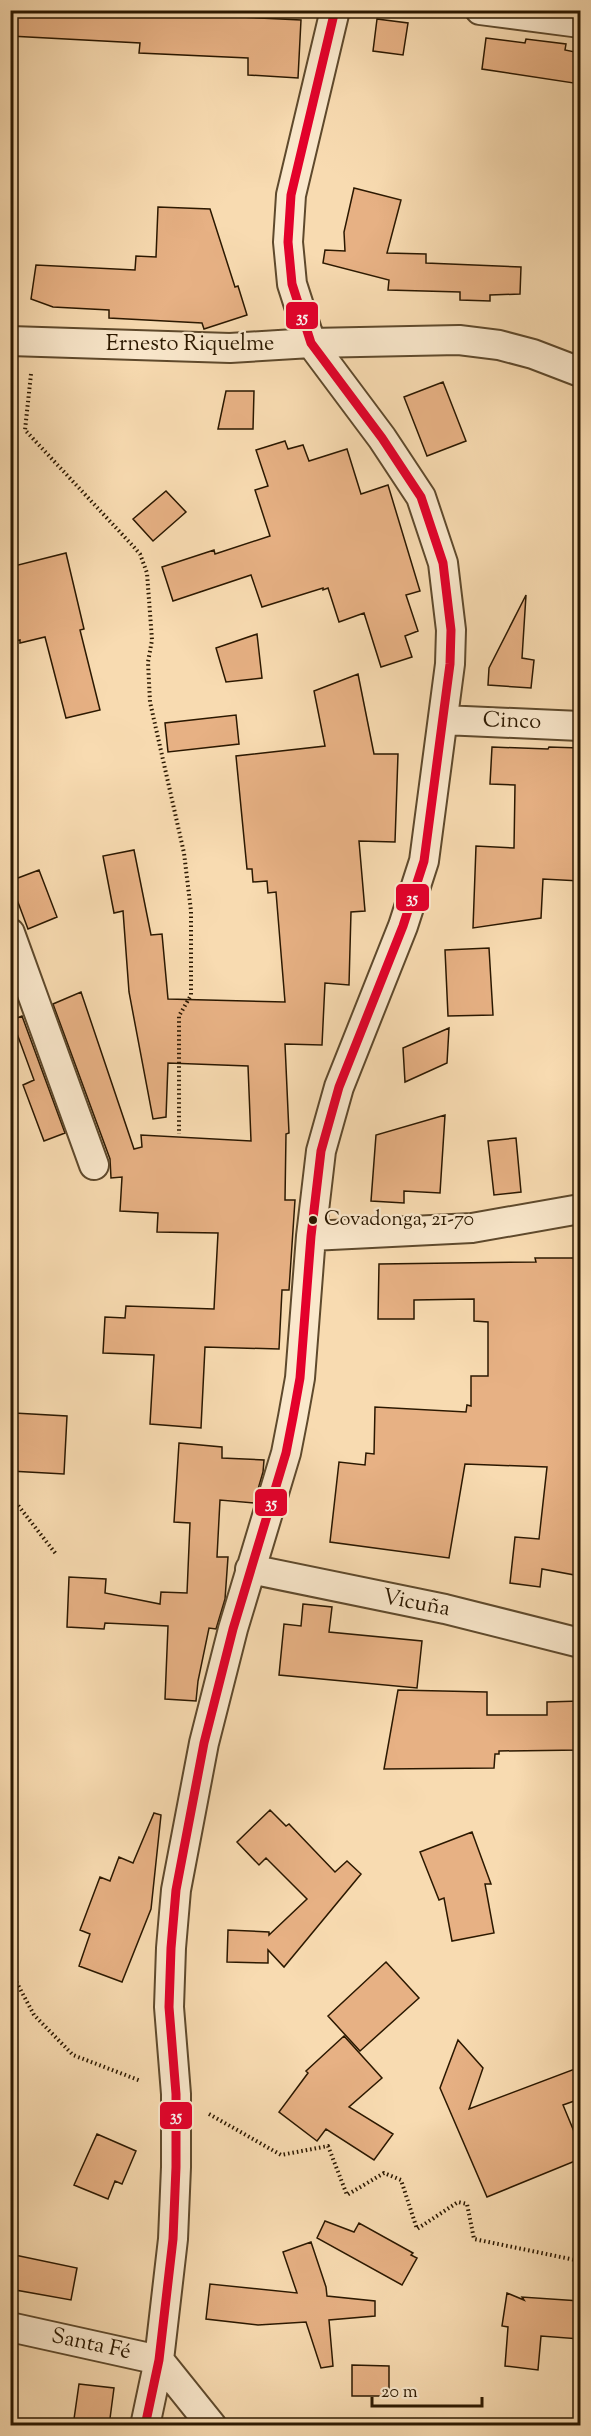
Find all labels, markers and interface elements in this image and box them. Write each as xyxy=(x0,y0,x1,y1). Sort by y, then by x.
line badge: 35 xyxy=(285,301,319,330)
text: 35 xyxy=(296,307,308,330)
street label: Ernesto Riquelme xyxy=(106,329,274,361)
street label: Cinco xyxy=(482,705,542,739)
line badge: 35 xyxy=(395,883,430,912)
text: 35 xyxy=(406,888,418,911)
place label: Covadonga, 21-70 xyxy=(324,1206,474,1235)
marker: Covadonga, 21-70 xyxy=(307,1214,319,1226)
line badge: 35 xyxy=(254,1488,288,1517)
text: 35 xyxy=(265,1493,277,1516)
street label: Vicuña xyxy=(379,1582,453,1626)
line badge: 35 xyxy=(159,2101,193,2130)
text: 35 xyxy=(170,2106,182,2129)
street label: Santa Fé xyxy=(48,2321,134,2369)
scale bar xyxy=(372,2370,482,2408)
text: 20 m xyxy=(381,2380,418,2406)

